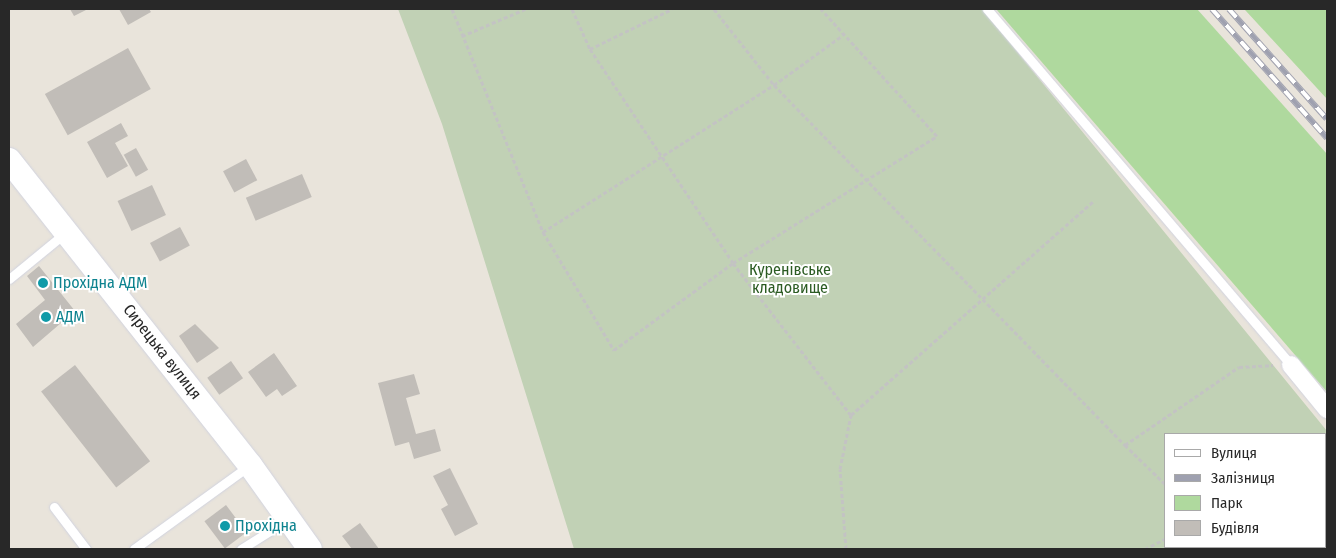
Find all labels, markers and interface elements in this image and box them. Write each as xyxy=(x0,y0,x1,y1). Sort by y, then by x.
park label: Куренівське кладовище xyxy=(749,260,831,298)
place label: Прохідна АДМ xyxy=(53,273,147,293)
marker: Прохідна АДМ xyxy=(37,277,49,289)
street label: Сирецька вулиця xyxy=(119,301,205,403)
place label: АДМ xyxy=(56,307,85,327)
marker: АДМ xyxy=(40,311,52,323)
legend xyxy=(1164,433,1326,548)
text: Вулиця xyxy=(1211,444,1257,462)
text: Залізниця xyxy=(1211,469,1275,487)
text: Парк xyxy=(1211,494,1242,512)
place label: Прохідна xyxy=(235,516,297,536)
text: Будівля xyxy=(1211,519,1259,537)
marker: Прохідна xyxy=(219,520,231,532)

